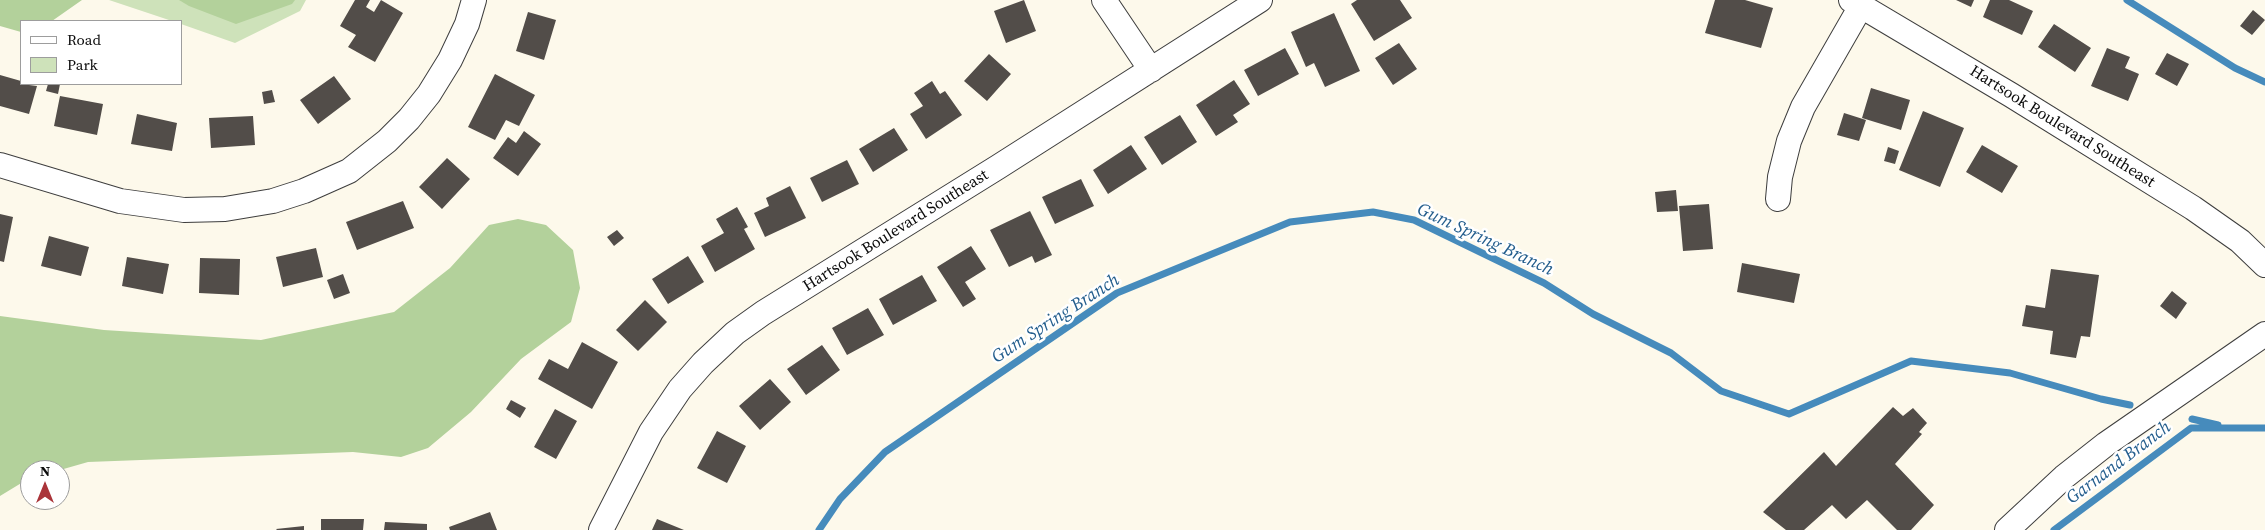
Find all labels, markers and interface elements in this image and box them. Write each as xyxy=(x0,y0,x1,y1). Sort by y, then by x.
legend xyxy=(20,20,182,85)
text: Road xyxy=(67,29,101,50)
text: Park xyxy=(67,54,98,75)
street label: Hartsook Boulevard Southeast xyxy=(1966,62,2158,192)
street label: Hartsook Boulevard Southeast xyxy=(800,166,992,296)
water label: Gum Spring Branch xyxy=(1413,199,1557,281)
water label: Gum Spring Branch xyxy=(988,270,1124,368)
water label: Garnand Branch xyxy=(2063,417,2175,509)
north arrow xyxy=(20,460,70,510)
text: N xyxy=(40,461,50,481)

